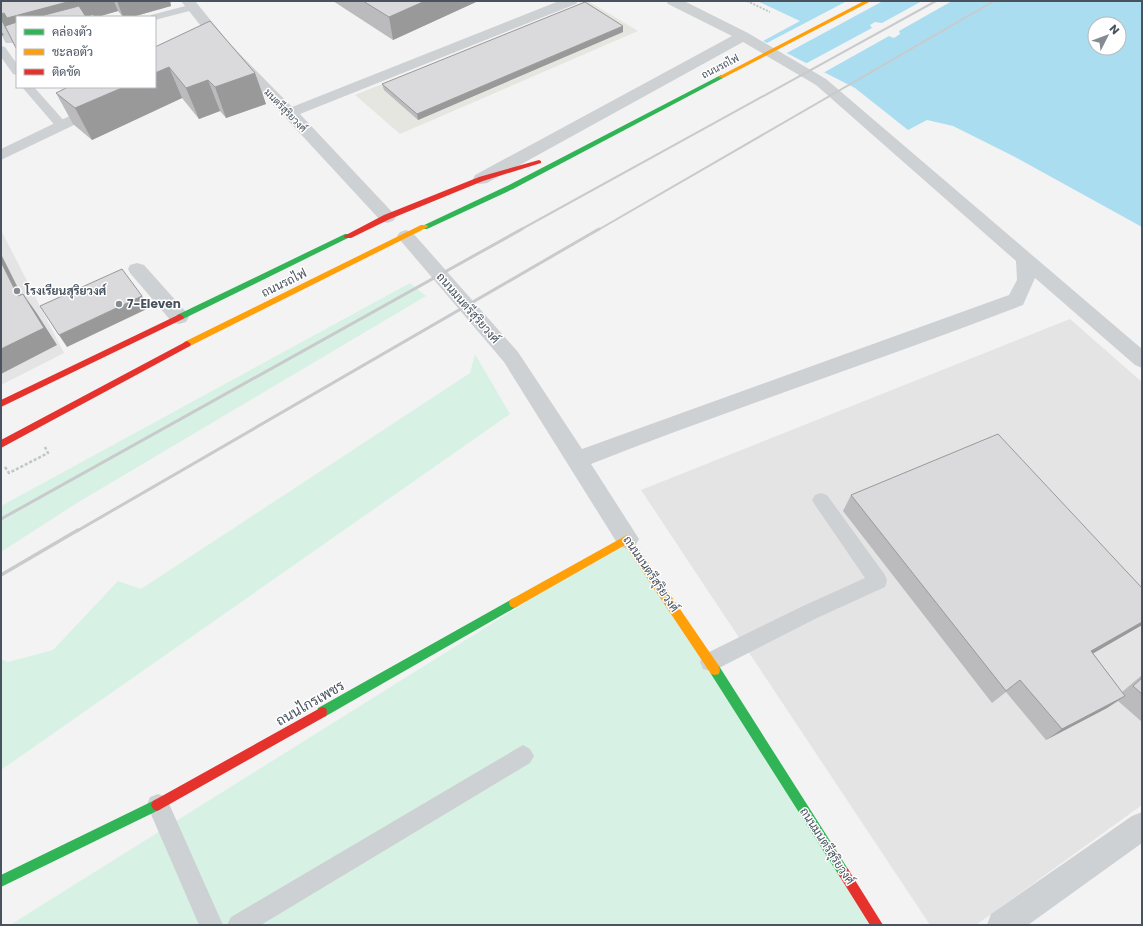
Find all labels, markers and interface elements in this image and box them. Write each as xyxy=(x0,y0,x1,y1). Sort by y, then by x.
legend xyxy=(16,16,156,88)
north arrow xyxy=(1087,16,1127,56)
text: N xyxy=(1106,21,1123,38)
text: คล่องตัว xyxy=(52,23,92,40)
text: ชะลอตัว xyxy=(52,43,93,60)
street label: ถนนรถไฟ xyxy=(699,51,742,82)
text: ติดขัด xyxy=(52,63,81,80)
street label: มนตรีสุริยวงศ์ xyxy=(261,85,310,136)
street label: ถนนรถไฟ xyxy=(258,264,309,301)
street label: ถนนมนตรีสุริยวงศ์ xyxy=(432,269,504,347)
place label: โรงเรียนสุริยวงศ์ xyxy=(24,282,107,299)
marker: โรงเรียนสุริยวงศ์ xyxy=(12,286,22,296)
place label: 7-Eleven xyxy=(127,295,181,312)
marker: 7-Eleven xyxy=(114,299,124,309)
street label: ถนนมนตรีสุริยวงศ์ xyxy=(619,532,683,616)
street label: ถนนไกรเพชร xyxy=(272,675,348,731)
street label: ถนนมนตรีสุริยวงศ์ xyxy=(795,804,859,888)

